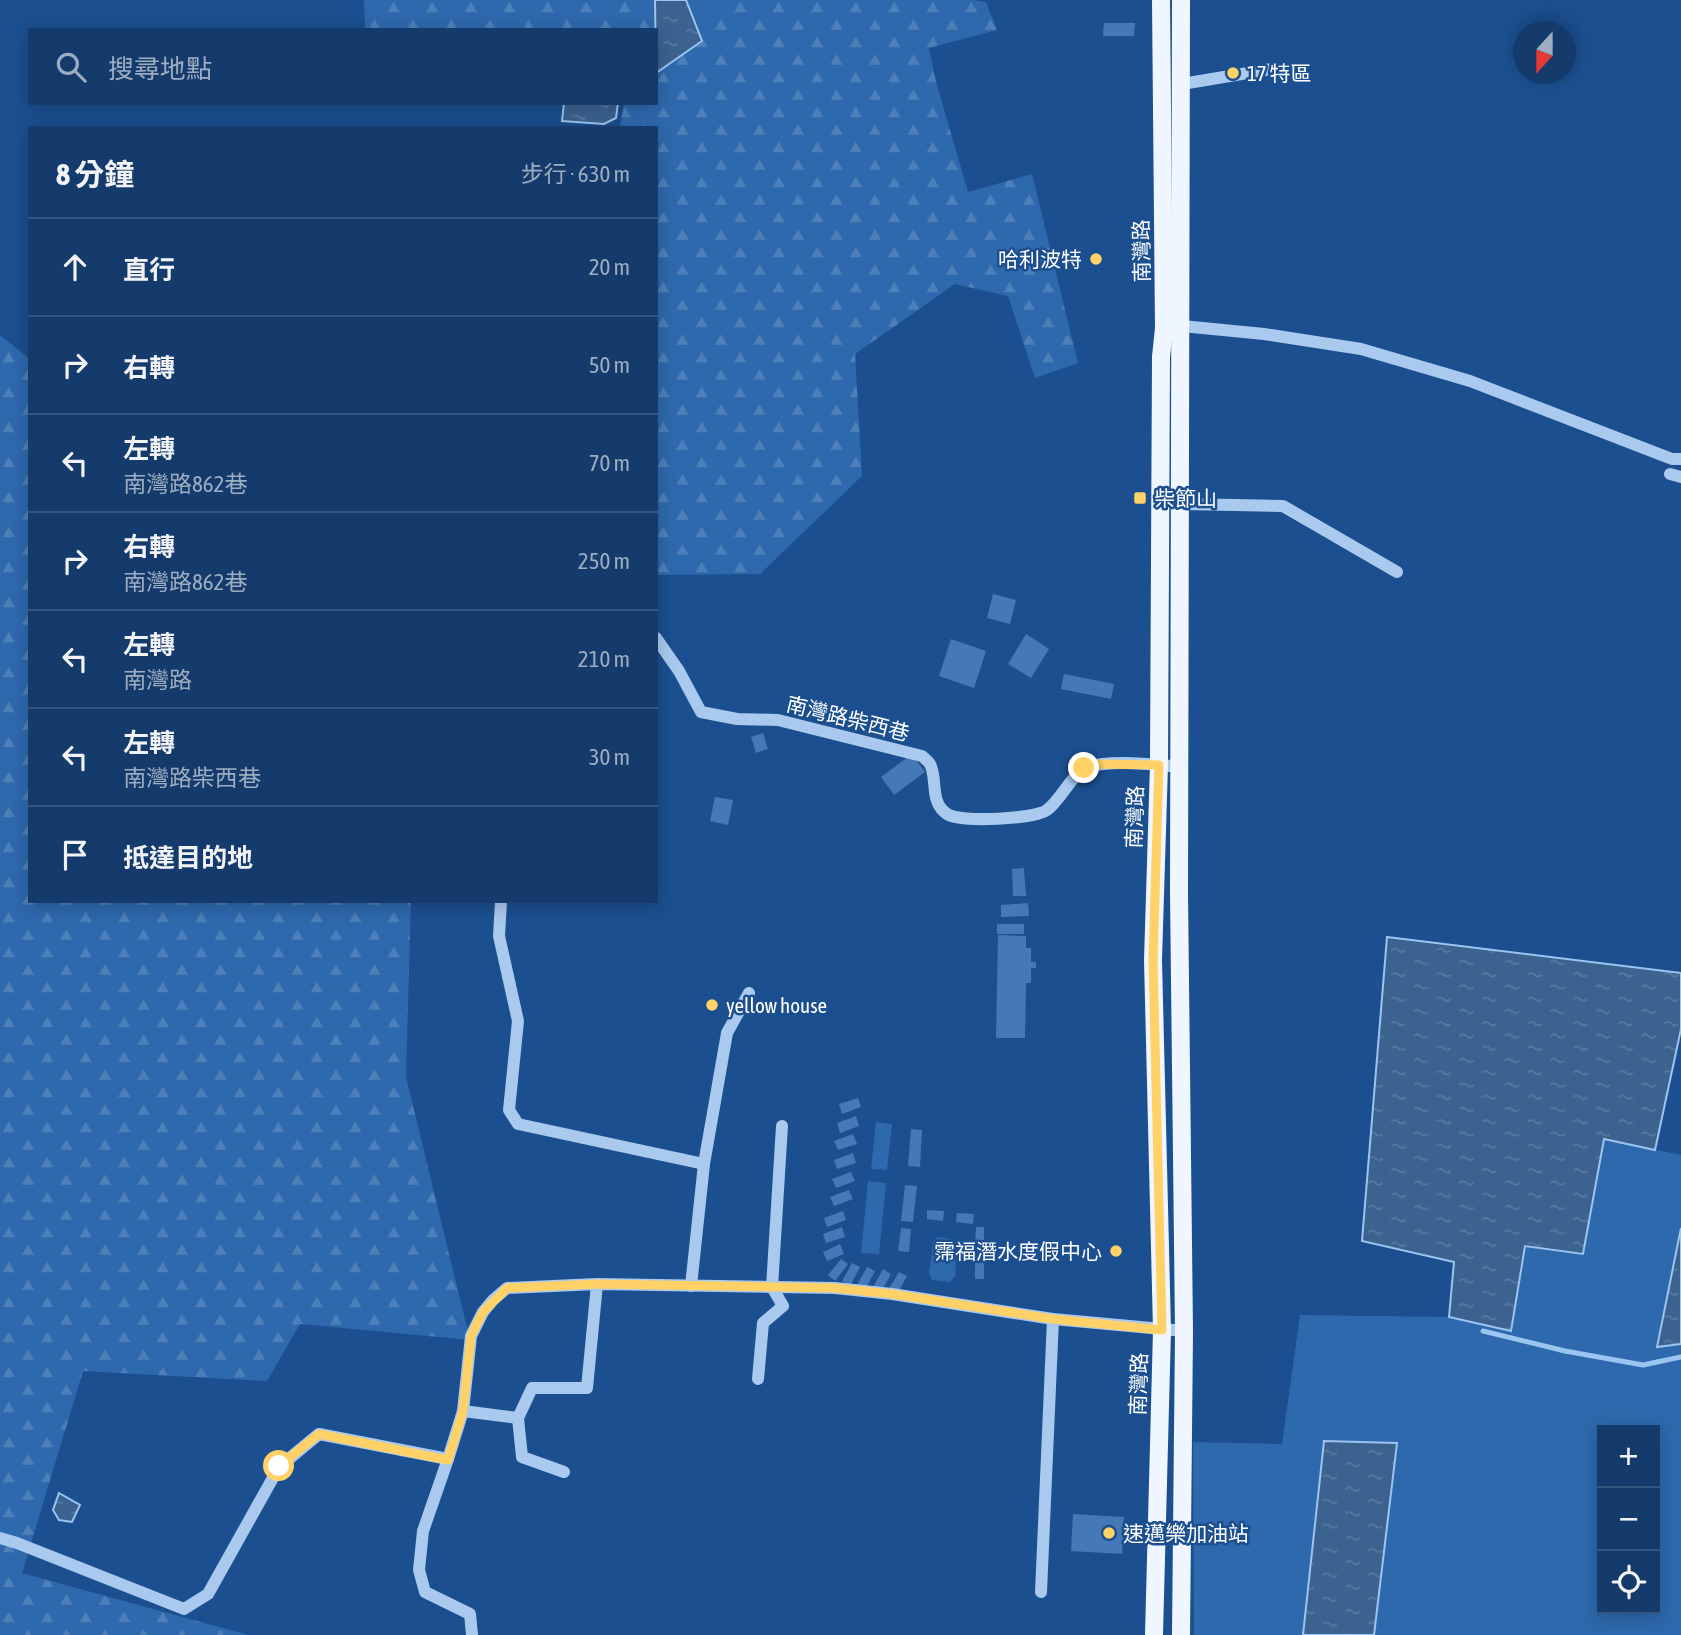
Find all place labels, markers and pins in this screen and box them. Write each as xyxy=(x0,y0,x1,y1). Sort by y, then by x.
place label: 17 特區 xyxy=(1247,61,1312,85)
marker: 17 特區 xyxy=(1225,65,1241,81)
place label: 哈利波特 xyxy=(998,247,1082,271)
marker: 哈利波特 xyxy=(1088,251,1104,267)
place label: 柴節山 xyxy=(1154,486,1217,510)
marker: 柴節山 xyxy=(1132,490,1148,506)
place label: yellow house xyxy=(726,993,827,1017)
marker: yellow house xyxy=(704,997,720,1013)
place label: 霈福潛水度假中心 xyxy=(934,1239,1102,1263)
marker: 霈福潛水度假中心 xyxy=(1108,1243,1124,1259)
place label: 速邁樂加油站 xyxy=(1123,1521,1249,1545)
marker: 速邁樂加油站 xyxy=(1101,1525,1117,1541)

